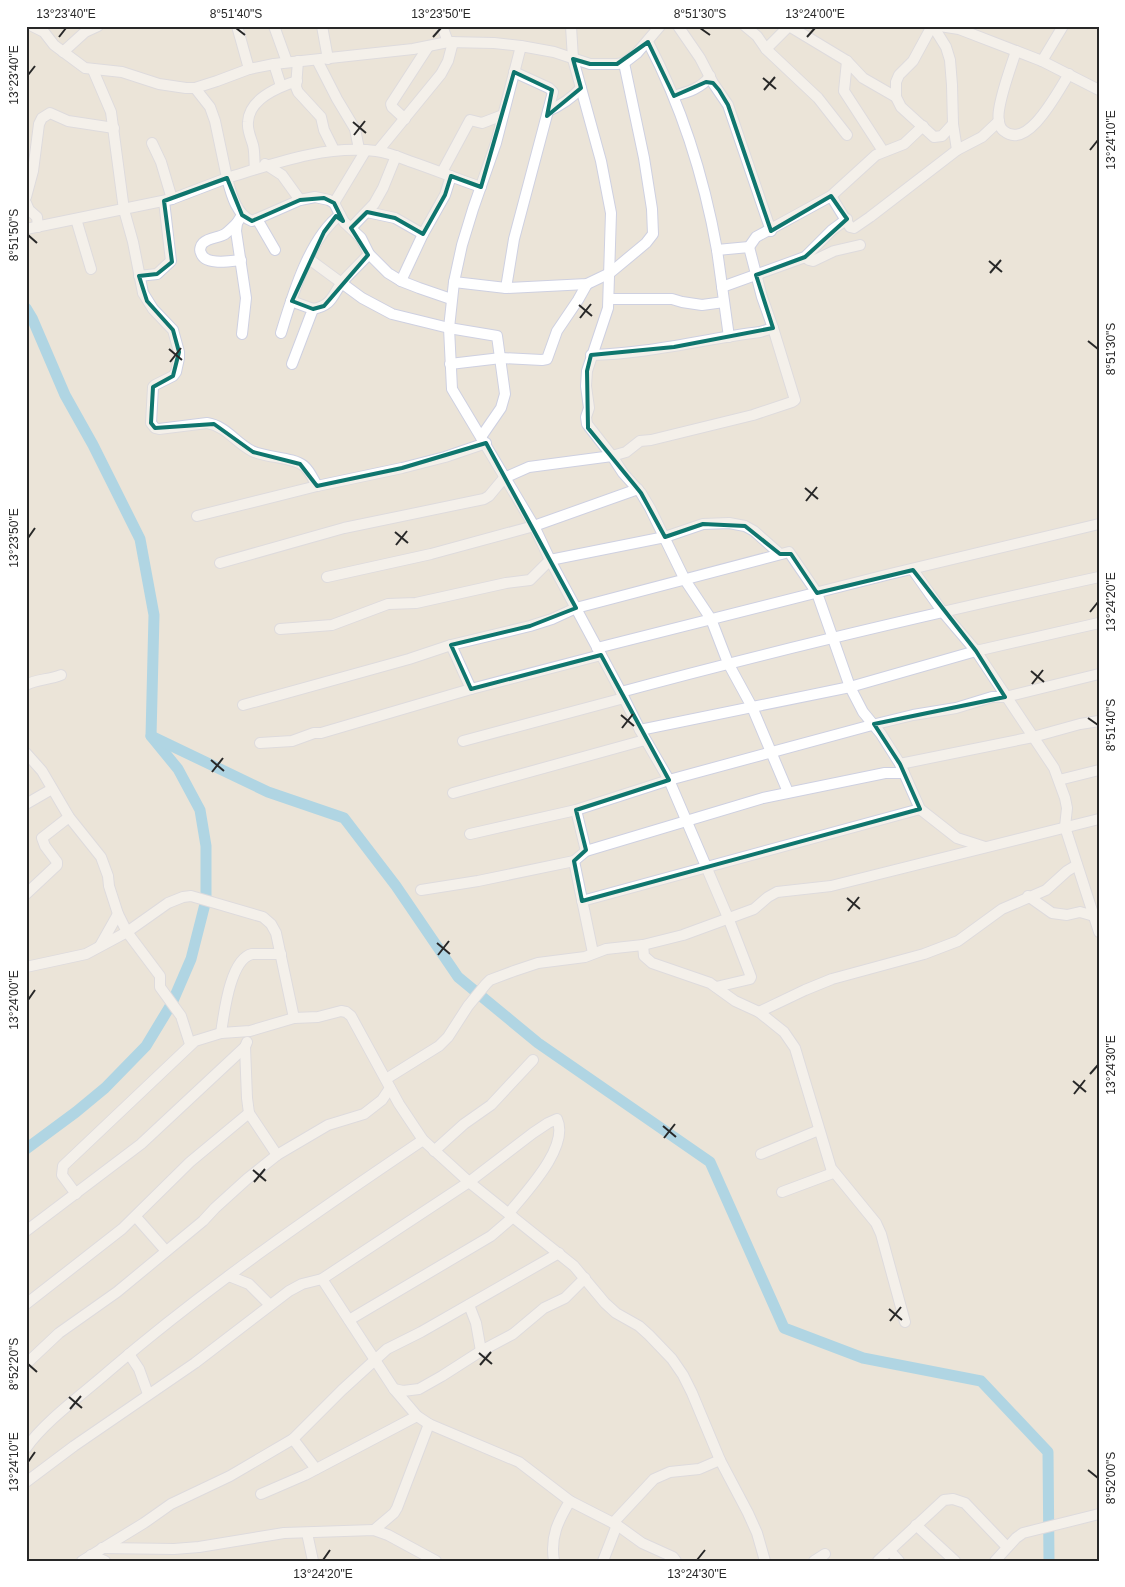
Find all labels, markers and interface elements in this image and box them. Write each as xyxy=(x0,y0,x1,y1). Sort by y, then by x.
text: 13°23'40"E xyxy=(36,7,96,21)
text: 8°51'40"S xyxy=(210,7,262,21)
text: 13°23'50"E xyxy=(411,7,471,21)
text: 8°51'30"S xyxy=(674,7,726,21)
text: 13°24'00"E xyxy=(785,7,845,21)
text: 13°23'40"E xyxy=(7,45,21,105)
text: 13°24'10"E xyxy=(1104,110,1118,170)
text: 8°51'50"S xyxy=(7,209,21,261)
text: 8°51'30"S xyxy=(1104,323,1118,375)
text: 13°23'50"E xyxy=(7,508,21,568)
text: 13°24'20"E xyxy=(1104,572,1118,632)
text: 8°51'40"S xyxy=(1104,699,1118,751)
text: 13°24'00"E xyxy=(7,970,21,1030)
text: 13°24'30"E xyxy=(1104,1035,1118,1095)
text: 8°52'20"S xyxy=(7,1338,21,1390)
text: 13°24'10"E xyxy=(7,1432,21,1492)
text: 8°52'00"S xyxy=(1104,1452,1118,1504)
text: 13°24'20"E xyxy=(293,1567,353,1581)
text: 13°24'30"E xyxy=(667,1567,727,1581)

